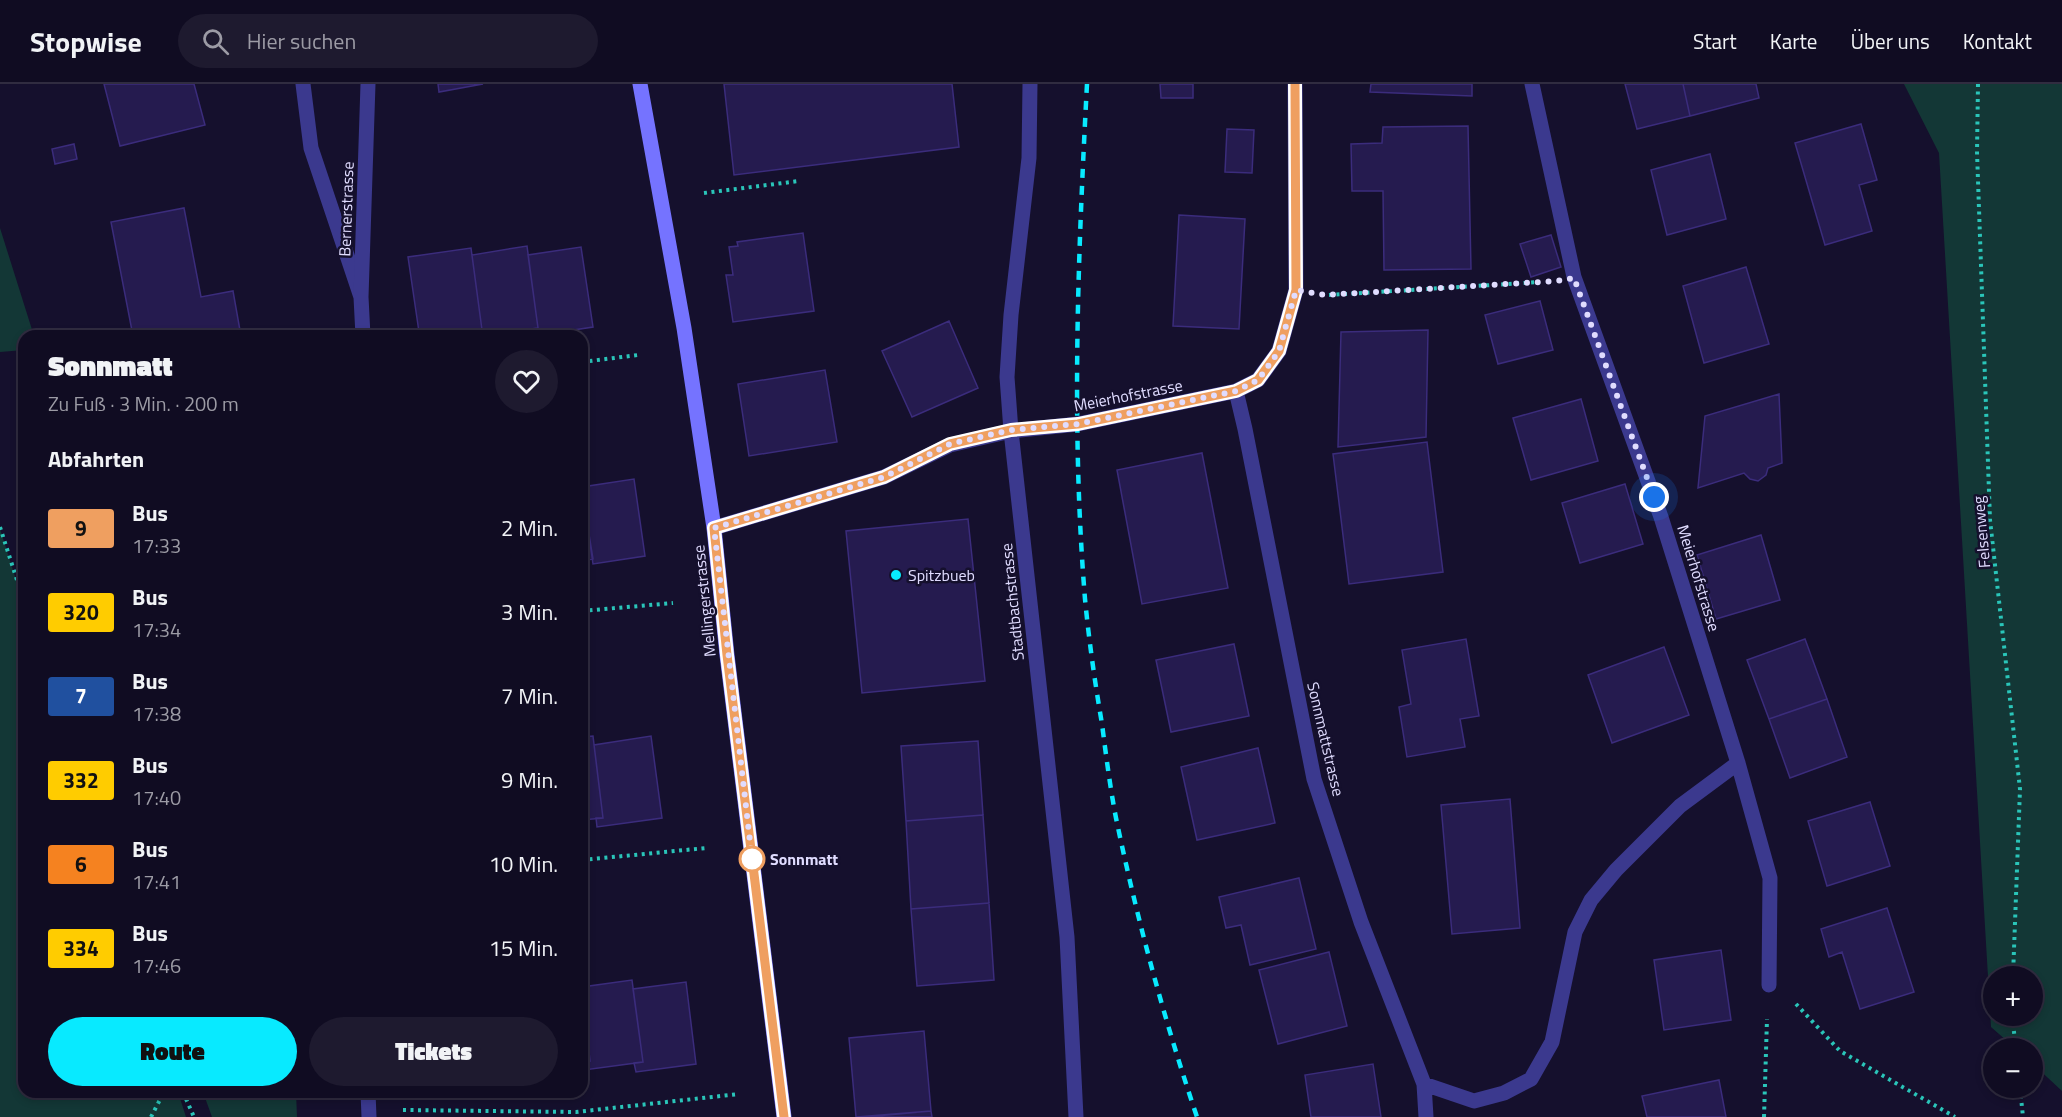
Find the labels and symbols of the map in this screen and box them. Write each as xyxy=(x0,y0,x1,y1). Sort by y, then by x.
street label: Bernerstrasse xyxy=(332,161,360,257)
street label: Meierhofstrasse xyxy=(1071,373,1185,417)
your location xyxy=(1639,482,1669,512)
street label: Felsenweg xyxy=(1966,495,1996,569)
street label: Meierhofstrasse xyxy=(1671,522,1727,634)
street label: Stadtbachstrasse xyxy=(994,542,1030,662)
street label: Mellingerstrasse xyxy=(686,544,722,658)
place label: Spitzbueb xyxy=(908,563,975,587)
marker: Spitzbueb xyxy=(889,568,903,582)
street label: Sonnmattstrasse xyxy=(1301,680,1351,798)
marker: Sonnmatt xyxy=(739,846,765,872)
place label: Sonnmatt xyxy=(770,847,838,871)

